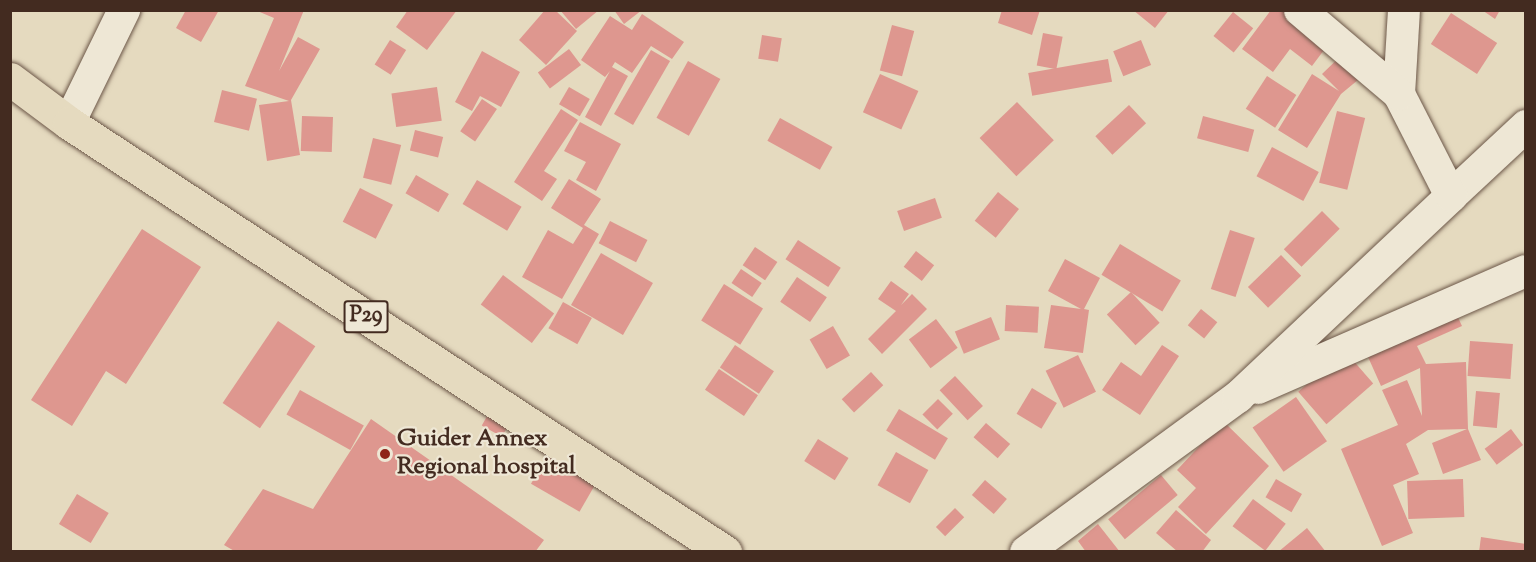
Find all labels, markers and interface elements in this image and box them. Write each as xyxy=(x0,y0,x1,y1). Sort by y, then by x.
road number: P29 xyxy=(344,298,388,336)
place label: Guider Annex Regional hospital xyxy=(397,426,576,482)
marker: Guider Annex Regional hospital xyxy=(378,447,392,461)

